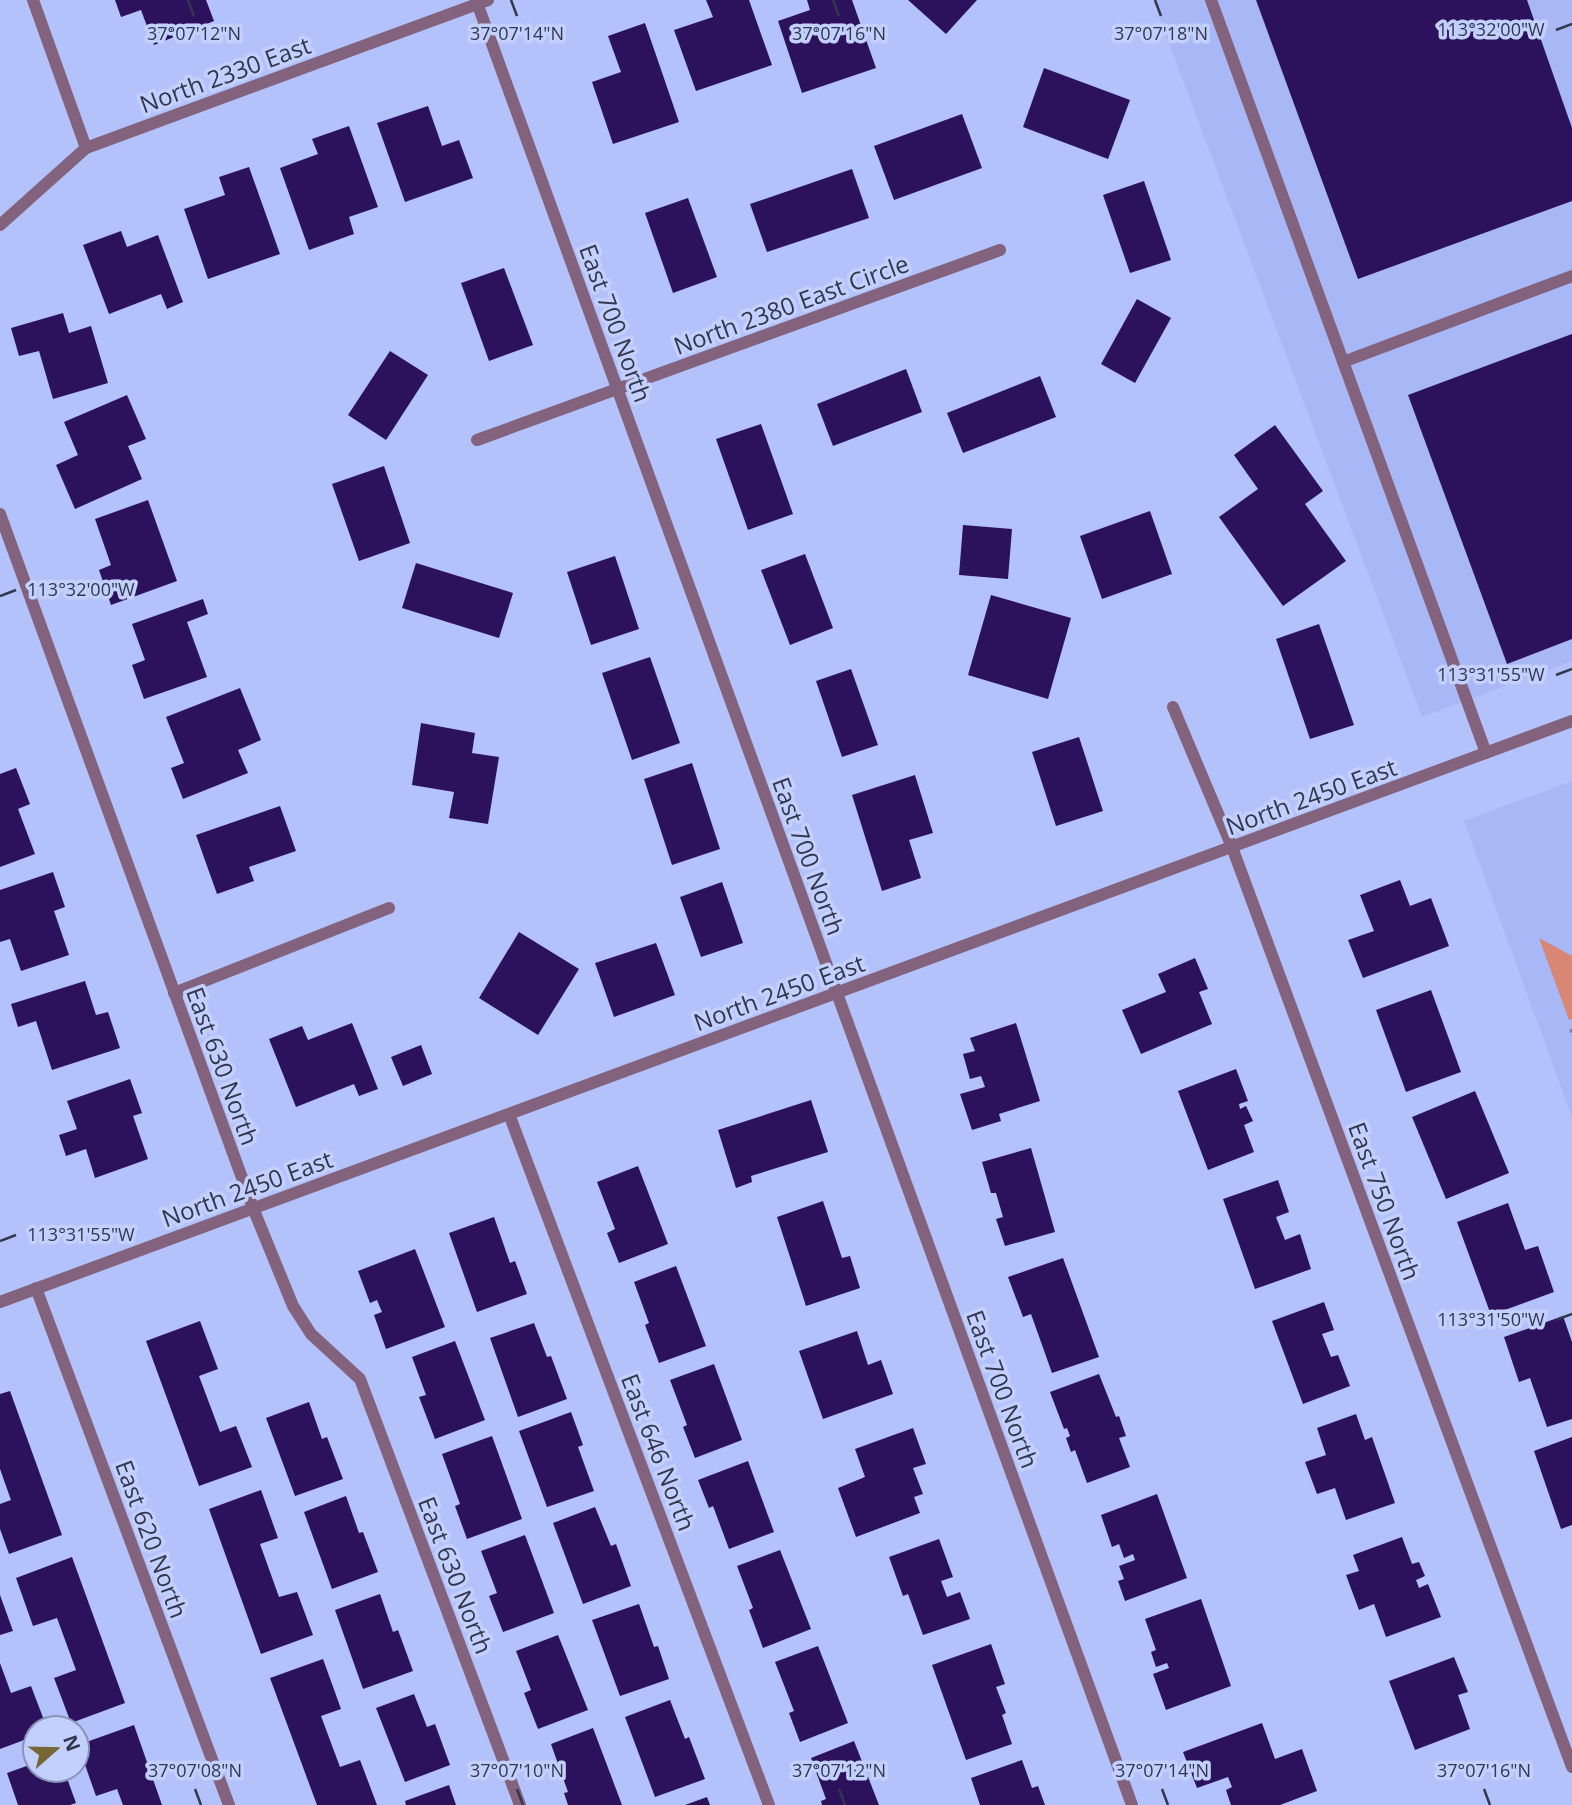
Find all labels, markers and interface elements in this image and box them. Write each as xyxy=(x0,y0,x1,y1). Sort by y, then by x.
text: 113°32'00"W xyxy=(1437,17,1545,41)
text: 37°07'12"N xyxy=(147,21,241,45)
text: 37°07'14"N xyxy=(470,21,564,45)
text: 37°07'16"N xyxy=(792,21,886,45)
text: 37°07'18"N xyxy=(1114,21,1208,45)
street label: North 2330 East xyxy=(135,28,315,120)
street label: East 700 North xyxy=(572,239,660,407)
street label: North 2380 East Circle xyxy=(669,246,913,362)
text: 113°32'00"W xyxy=(27,577,135,601)
text: 113°31'55"W xyxy=(1437,662,1545,686)
street label: North 2450 East xyxy=(1221,750,1401,842)
street label: East 700 North xyxy=(765,772,853,940)
street label: North 2450 East xyxy=(689,946,869,1038)
street label: East 630 North xyxy=(179,982,267,1150)
street label: East 750 North xyxy=(1341,1117,1429,1285)
street label: North 2450 East xyxy=(157,1142,337,1234)
text: 113°31'55"W xyxy=(27,1222,135,1246)
street label: East 700 North xyxy=(959,1305,1047,1473)
text: 113°31'50"W xyxy=(1437,1307,1545,1331)
street label: East 646 North xyxy=(614,1369,704,1535)
street label: East 620 North xyxy=(108,1455,196,1623)
street label: East 630 North xyxy=(411,1492,501,1658)
north arrow xyxy=(21,1714,91,1784)
text: N xyxy=(57,1731,87,1755)
text: 37°07'08"N xyxy=(148,1758,242,1782)
text: 37°07'10"N xyxy=(470,1758,564,1782)
text: 37°07'12"N xyxy=(792,1758,886,1782)
text: 37°07'14"N xyxy=(1115,1758,1209,1782)
text: 37°07'16"N xyxy=(1437,1758,1531,1782)

